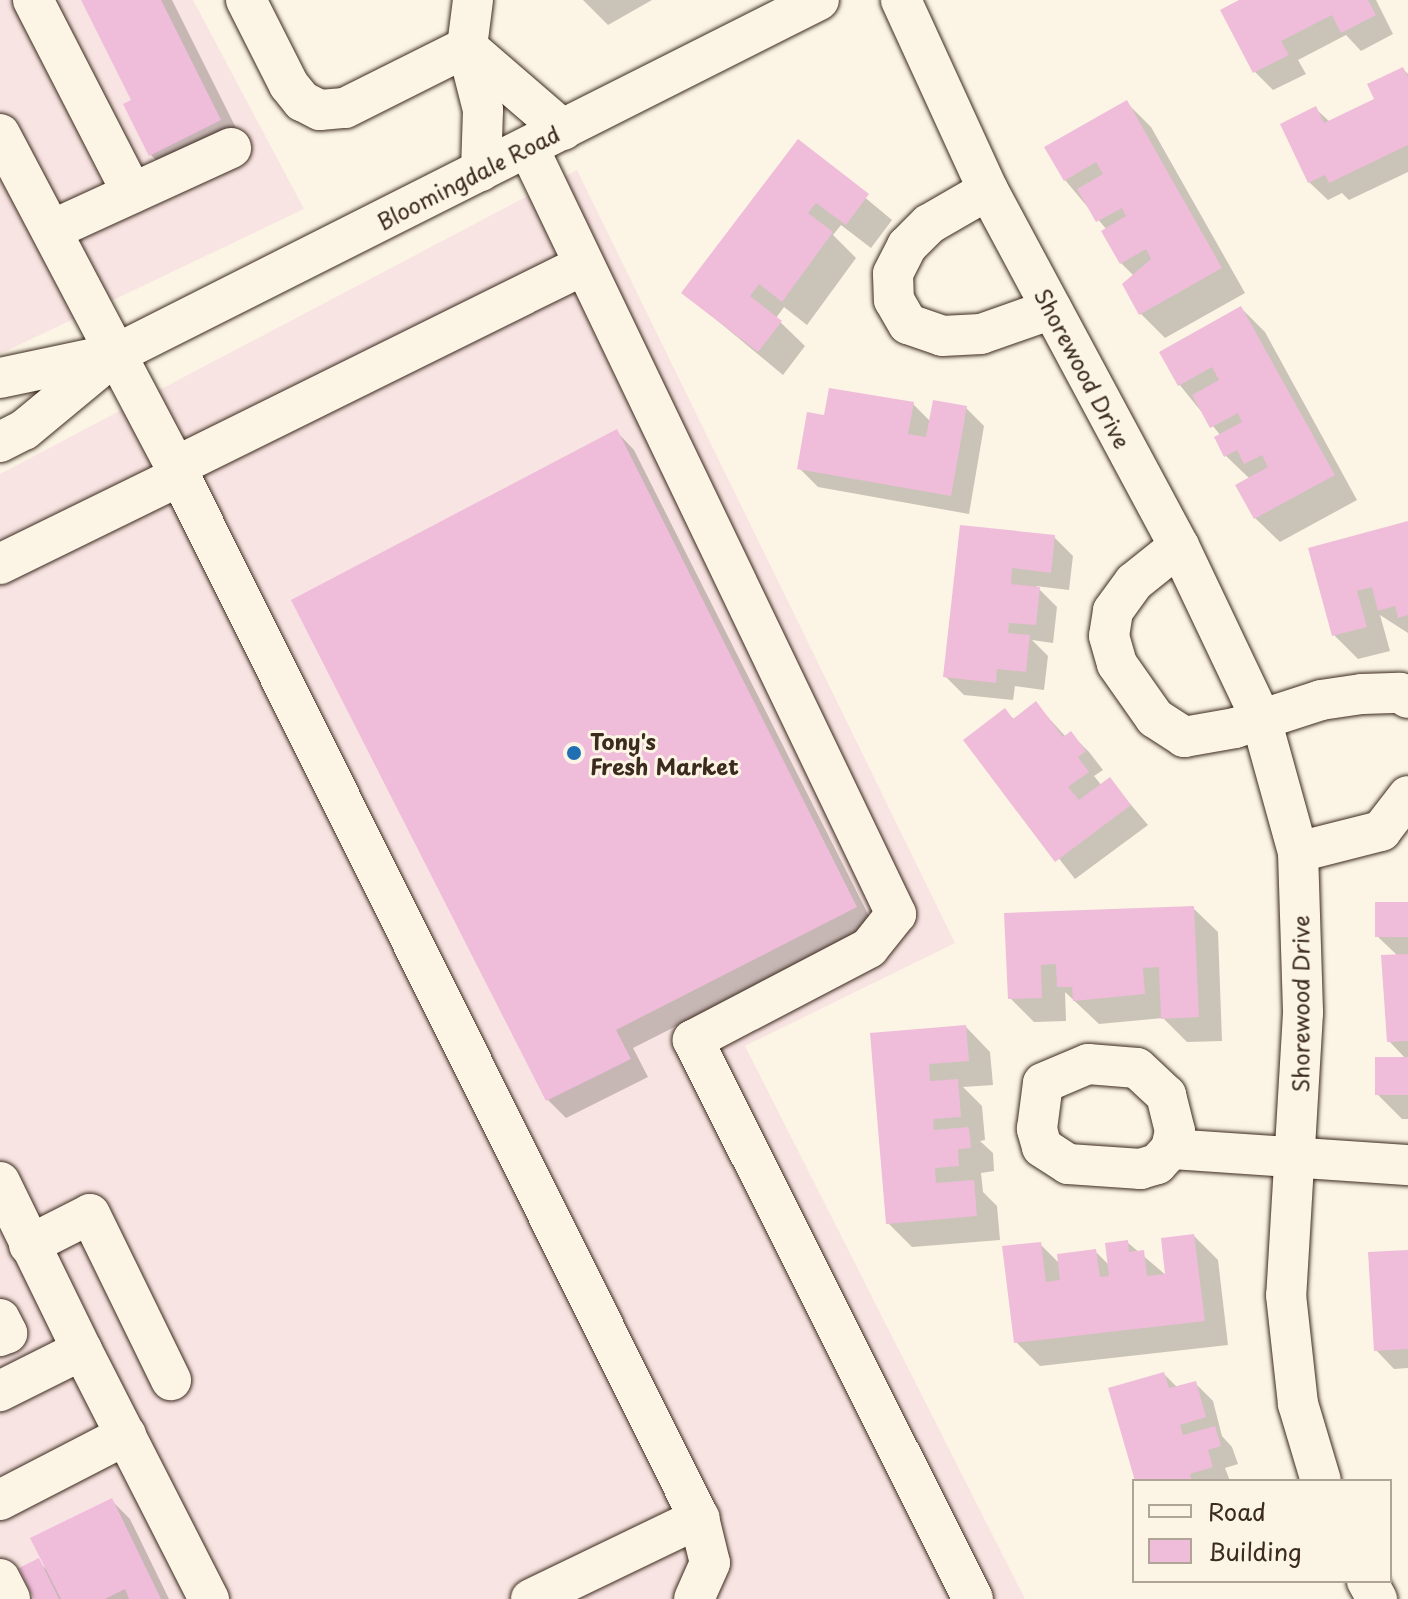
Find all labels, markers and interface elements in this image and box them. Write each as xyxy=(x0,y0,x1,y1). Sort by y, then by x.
street label: Bloomingdale Road xyxy=(372,119,564,235)
street label: Shorewood Drive xyxy=(1029,283,1137,453)
place label: Tony's Fresh Market xyxy=(590,727,738,778)
marker: Tony's Fresh Market xyxy=(565,744,583,762)
street label: Shorewood Drive xyxy=(1287,915,1313,1093)
legend xyxy=(1132,1479,1392,1583)
text: Road xyxy=(1208,1493,1266,1529)
text: Building xyxy=(1208,1533,1302,1569)

